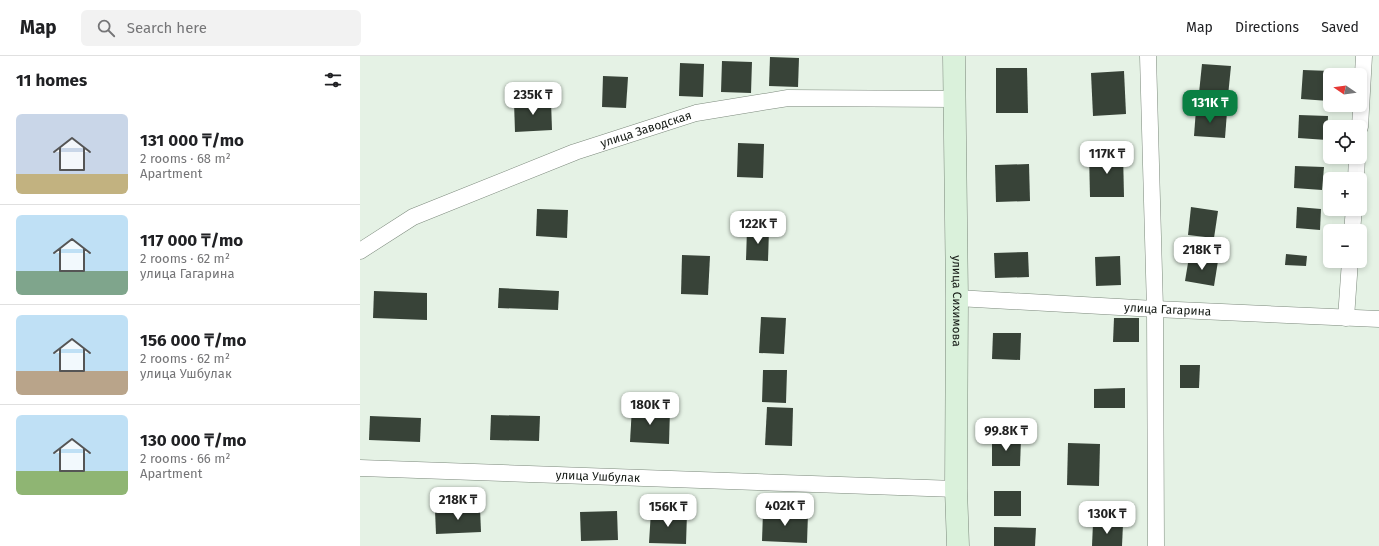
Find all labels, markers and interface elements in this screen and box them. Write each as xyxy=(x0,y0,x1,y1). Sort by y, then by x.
search box xyxy=(81,10,361,46)
text: Map xyxy=(20,16,57,39)
icon: search xyxy=(95,17,117,39)
text: Search here xyxy=(127,19,207,37)
text: Map xyxy=(1186,19,1213,36)
text: Directions xyxy=(1235,19,1299,36)
text: Saved xyxy=(1321,19,1359,36)
north arrow xyxy=(1323,68,1367,112)
map controls xyxy=(1323,68,1367,268)
icon: filters xyxy=(322,69,344,91)
text: 11 homes xyxy=(16,70,87,91)
pin: 235K ₸ xyxy=(500,82,566,116)
text: 235K ₸ xyxy=(514,87,552,102)
pin: 131K ₸ xyxy=(1177,90,1243,124)
text: 131K ₸ xyxy=(1192,95,1228,110)
street label: улица Заводская xyxy=(599,108,693,150)
button: locate xyxy=(1323,120,1367,164)
icon: home xyxy=(48,130,96,178)
text: 131 000 ₸/mo xyxy=(140,130,244,151)
pin: 117K ₸ xyxy=(1074,141,1140,175)
text: 117K ₸ xyxy=(1089,146,1125,161)
text: 2 rooms · 68 m² xyxy=(140,151,231,166)
text: Apartment xyxy=(140,166,202,181)
button: + xyxy=(1323,172,1367,216)
pin: 122K ₸ xyxy=(725,211,791,245)
text: 122K ₸ xyxy=(739,216,777,231)
button: − xyxy=(1323,224,1367,268)
text: 117 000 ₸/mo xyxy=(140,230,243,251)
icon: home xyxy=(48,231,96,279)
pin: 218K ₸ xyxy=(1169,237,1235,271)
text: 218K ₸ xyxy=(1183,242,1221,257)
text: 2 rooms · 62 m² xyxy=(140,251,230,266)
street label: улица Сихимова xyxy=(949,255,964,347)
text: улица Гагарина xyxy=(140,266,234,281)
street label: улица Гагарина xyxy=(1124,300,1212,319)
text: 156 000 ₸/mo xyxy=(140,330,246,351)
icon: home xyxy=(48,331,96,379)
text: 2 rooms · 62 m² xyxy=(140,351,230,366)
text: улица Ушбулак xyxy=(140,366,232,381)
pin: 180K ₸ xyxy=(617,392,683,426)
text: 180K ₸ xyxy=(630,397,670,412)
pin: 99.8K ₸ xyxy=(969,418,1043,452)
text: 99.8K ₸ xyxy=(984,423,1028,438)
text: 130 000 ₸/mo xyxy=(140,430,246,451)
icon: home xyxy=(48,431,96,479)
text: 2 rooms · 66 m² xyxy=(140,451,231,466)
text: Apartment xyxy=(140,466,202,481)
street label: улица Ушбулак xyxy=(555,468,641,485)
pin: 218K ₸ xyxy=(425,487,491,521)
text: 218K ₸ xyxy=(439,492,477,507)
pin: 402K ₸ xyxy=(752,493,818,527)
pin: 156K ₸ xyxy=(635,494,701,528)
text: 402K ₸ xyxy=(765,498,805,513)
text: 156K ₸ xyxy=(649,499,687,514)
pin: 130K ₸ xyxy=(1074,501,1140,535)
text: 130K ₸ xyxy=(1088,506,1126,521)

